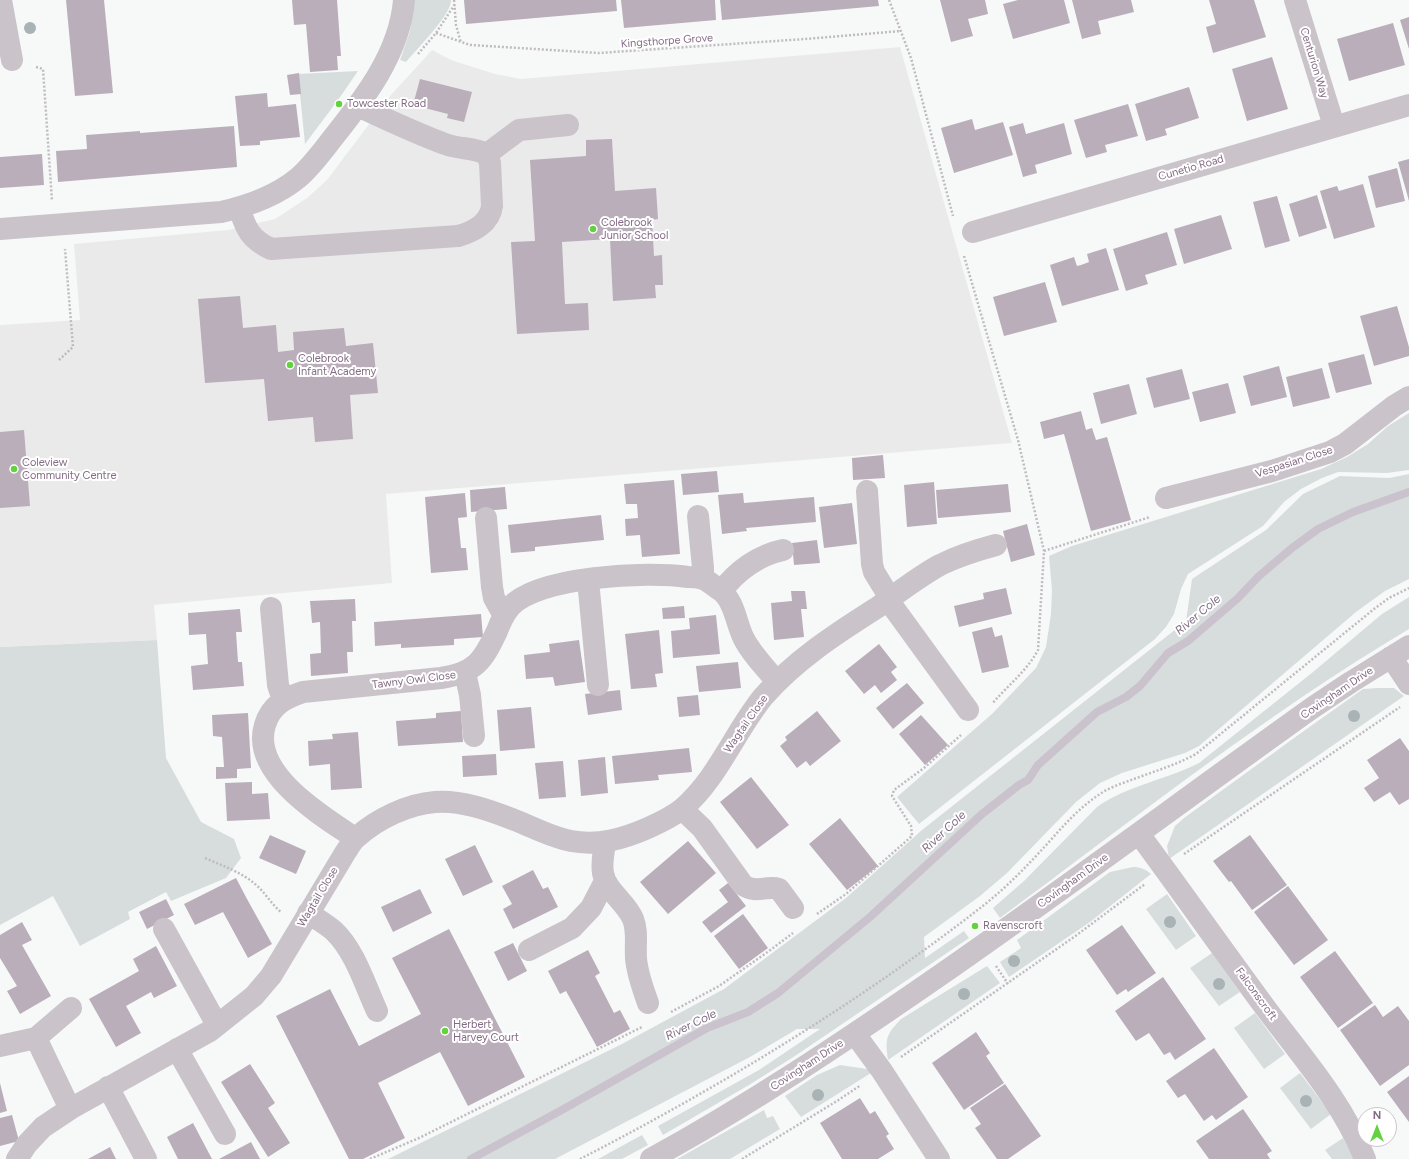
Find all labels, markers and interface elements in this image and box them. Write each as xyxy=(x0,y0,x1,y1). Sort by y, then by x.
street label: Centurion Way xyxy=(1297,26,1331,100)
street label: Kingsthorpe Grove xyxy=(620,31,714,51)
place label: Towcester Road xyxy=(347,97,426,111)
marker: Towcester Road xyxy=(334,99,344,109)
street label: Cunetio Road xyxy=(1157,152,1225,184)
place label: Colebrook Junior School xyxy=(601,216,668,242)
marker: Colebrook Junior School xyxy=(588,224,598,234)
place label: Colebrook Infant Academy xyxy=(298,352,376,378)
marker: Colebrook Infant Academy xyxy=(285,360,295,370)
street label: Vespasian Close xyxy=(1254,443,1334,481)
place label: Coleview Community Centre xyxy=(22,456,116,482)
marker: Coleview Community Centre xyxy=(9,464,19,474)
water label: River Cole xyxy=(1172,592,1224,638)
street label: Covingham Drive xyxy=(1298,664,1376,722)
street label: Tawny Owl Close xyxy=(371,668,457,692)
street label: Wagtail Close xyxy=(721,693,771,755)
water label: River Cole xyxy=(919,808,969,856)
street label: Covingham Drive xyxy=(1035,851,1111,911)
street label: Wagtail Close xyxy=(295,865,341,929)
place label: Ravenscroft xyxy=(983,919,1043,933)
marker: Ravenscroft xyxy=(970,921,980,931)
street label: Falconscroft xyxy=(1232,965,1280,1023)
water label: River Cole xyxy=(663,1006,719,1044)
place label: Herbert Harvey Court xyxy=(453,1018,519,1044)
marker: Herbert Harvey Court xyxy=(440,1026,450,1036)
street label: Covingham Drive xyxy=(768,1037,846,1093)
north arrow xyxy=(1357,1107,1397,1147)
text: N xyxy=(1373,1109,1381,1122)

